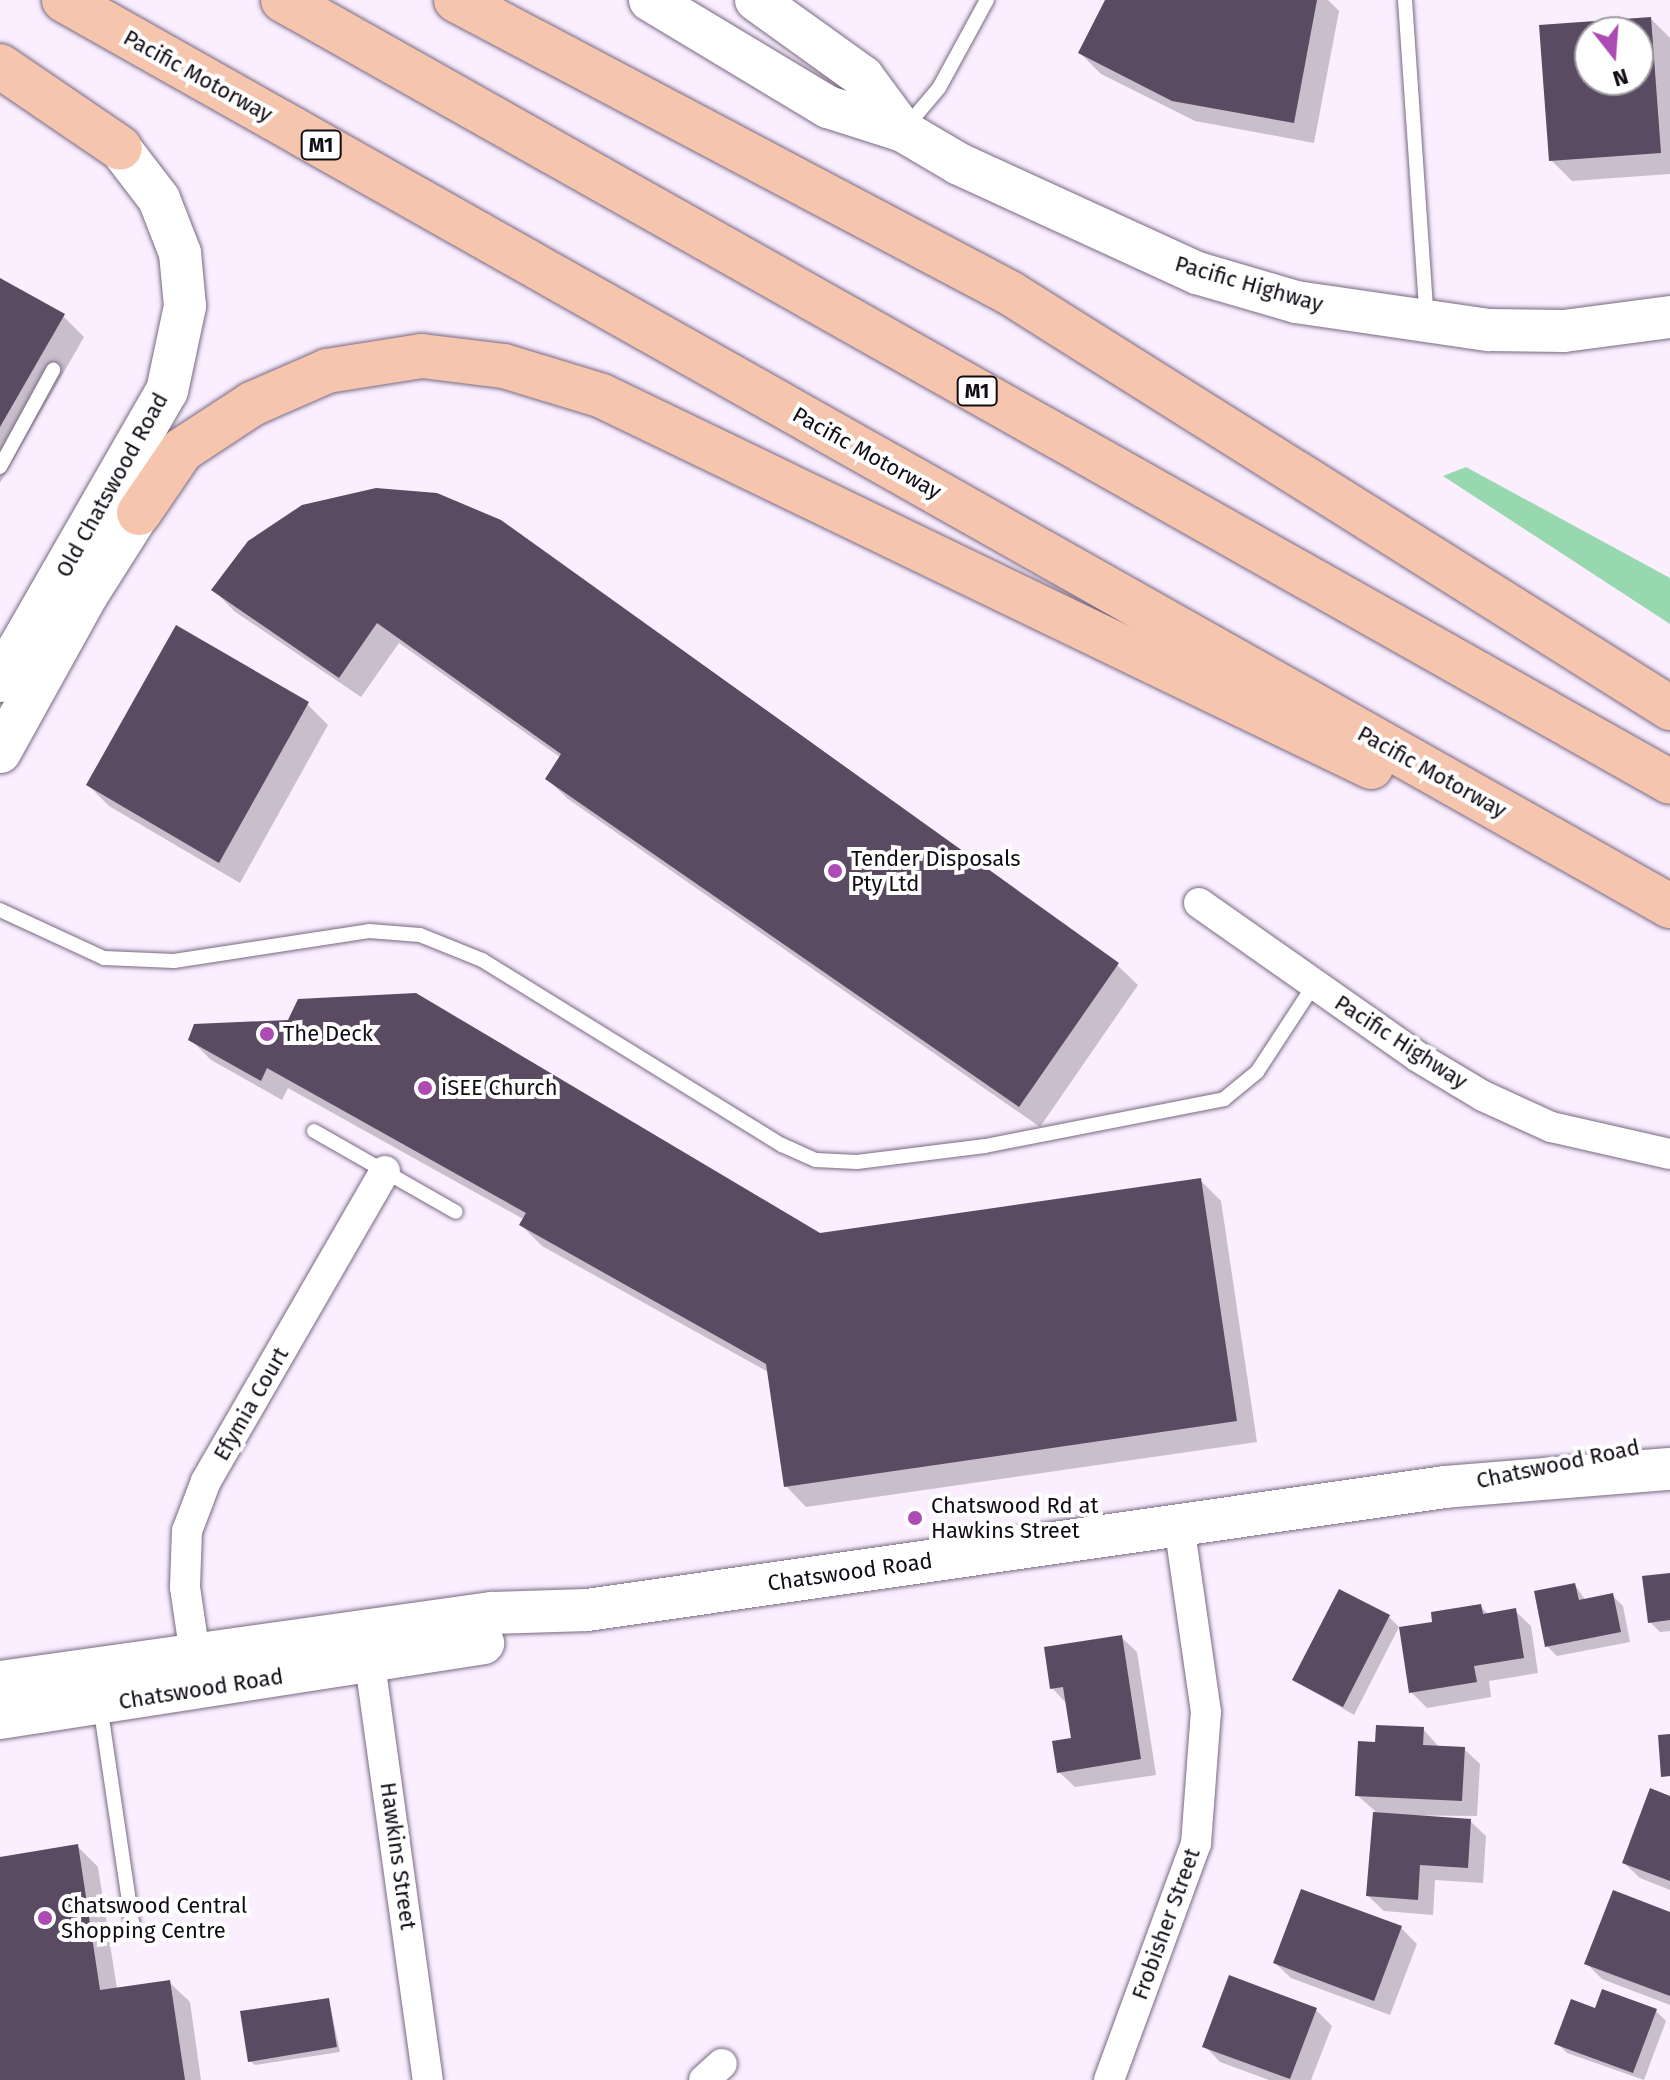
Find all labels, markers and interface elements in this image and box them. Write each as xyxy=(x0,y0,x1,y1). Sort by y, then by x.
north arrow xyxy=(1574,16,1654,96)
street label: Pacific Motorway xyxy=(119,24,277,128)
text: N xyxy=(1610,62,1632,93)
road number: M1 xyxy=(299,129,343,161)
street label: Pacific Highway xyxy=(1172,250,1326,318)
road number: M1 xyxy=(955,375,999,407)
street label: Old Chatswood Road xyxy=(50,388,174,582)
street label: Pacific Motorway xyxy=(788,401,946,505)
street label: Pacific Motorway xyxy=(1353,720,1511,824)
place label: Tender Disposals Pty Ltd xyxy=(851,845,1021,896)
marker: Tender Disposals Pty Ltd xyxy=(826,862,844,880)
street label: Pacific Highway xyxy=(1330,989,1472,1095)
place label: The Deck xyxy=(283,1021,373,1047)
marker: The Deck xyxy=(258,1025,276,1043)
place label: iSEE Church xyxy=(441,1075,558,1101)
marker: iSEE Church xyxy=(416,1079,434,1097)
street label: Efymia Court xyxy=(208,1343,294,1465)
street label: Chatswood Road xyxy=(1474,1434,1642,1494)
place label: Chatswood Rd at Hawkins Street xyxy=(931,1492,1098,1544)
marker: Chatswood Rd at Hawkins Street xyxy=(906,1509,924,1527)
street label: Chatswood Road xyxy=(766,1547,934,1597)
street label: Chatswood Road xyxy=(117,1663,285,1715)
street label: Hawkins Street xyxy=(375,1781,421,1931)
street label: Frobisher Street xyxy=(1126,1845,1206,2003)
place label: Chatswood Central Shopping Centre xyxy=(61,1892,247,1944)
marker: Chatswood Central Shopping Centre xyxy=(36,1909,54,1927)

